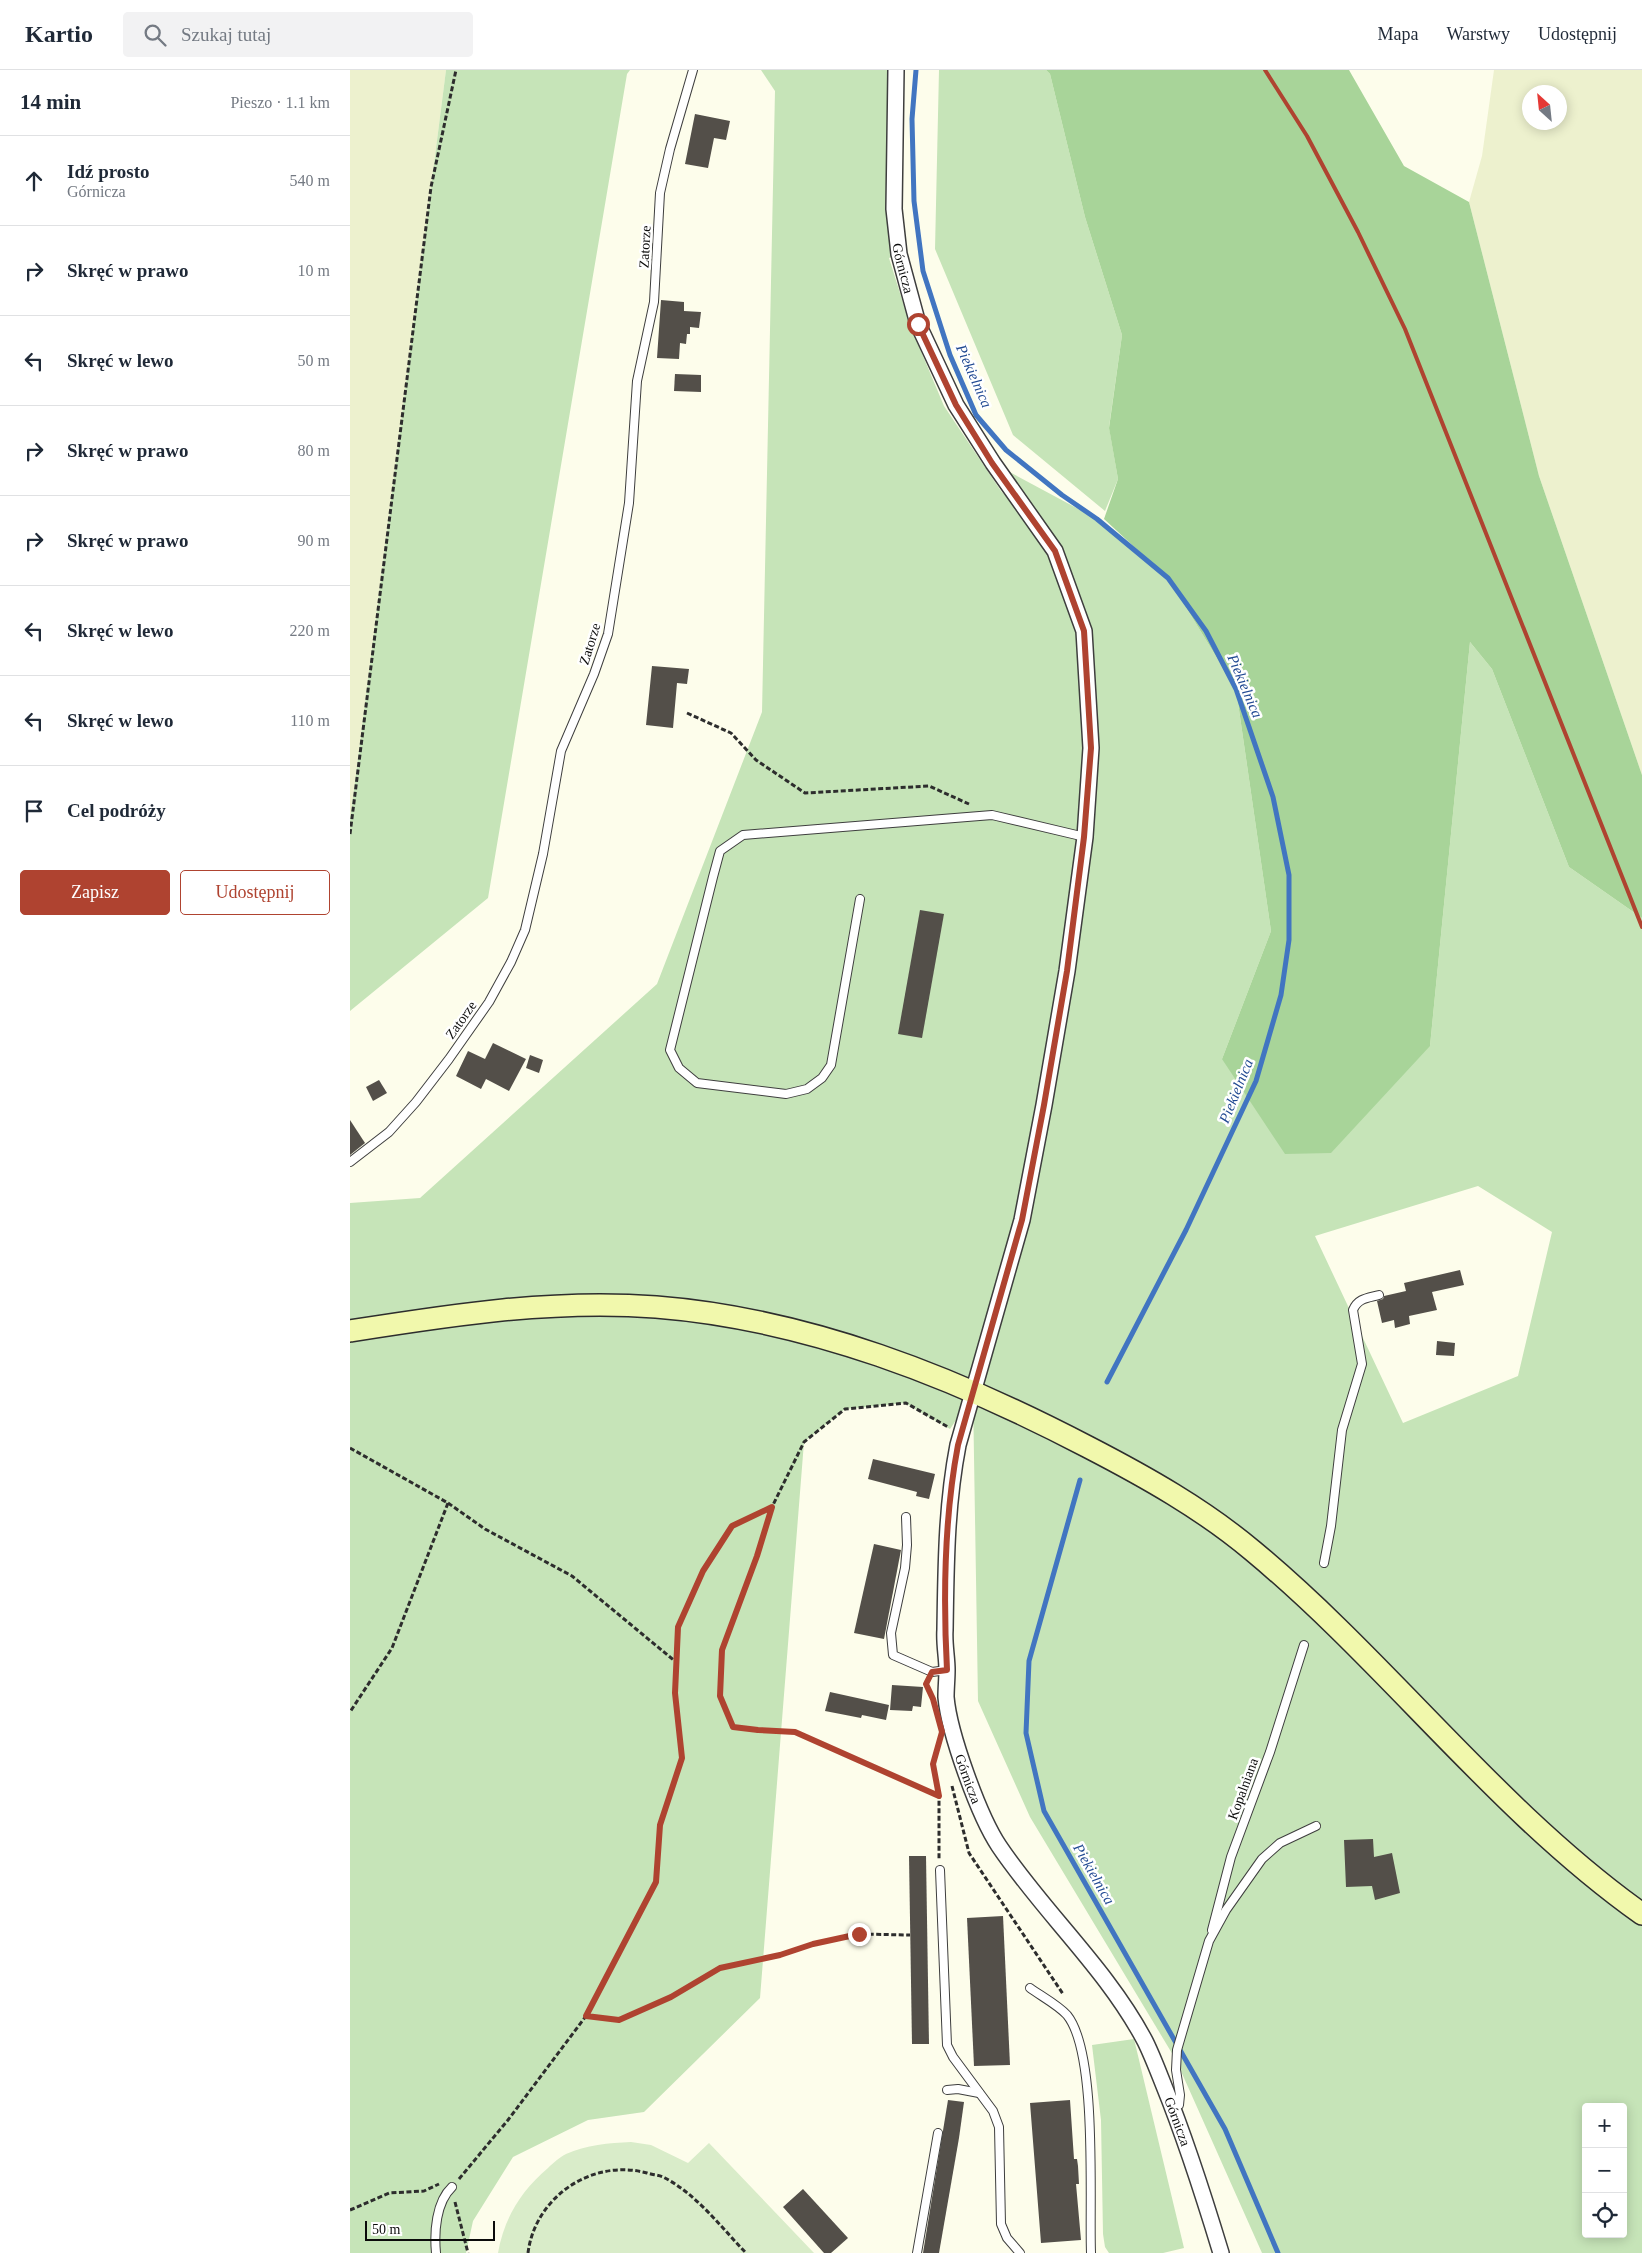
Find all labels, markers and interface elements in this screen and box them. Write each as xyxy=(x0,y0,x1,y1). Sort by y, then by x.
search box xyxy=(123,12,473,57)
text: Kartio xyxy=(25,21,93,47)
icon: search xyxy=(141,21,169,49)
text: Szukaj tutaj xyxy=(181,24,271,45)
text: Mapa xyxy=(1377,24,1418,44)
text: Warstwy xyxy=(1446,24,1510,44)
text: Udostępnij xyxy=(1538,24,1617,44)
north arrow xyxy=(1522,85,1567,130)
text: 14 min xyxy=(20,90,81,114)
text: Pieszo · 1.1 km xyxy=(230,94,330,111)
text: Idź prosto xyxy=(67,161,150,182)
icon: ahead xyxy=(20,167,48,195)
text: 540 m xyxy=(290,172,330,189)
text: Górnicza xyxy=(67,183,126,200)
street label: Zatorze xyxy=(636,225,654,269)
street label: Górnicza xyxy=(890,242,917,296)
icon: right xyxy=(20,257,48,285)
text: Skręć w prawo xyxy=(67,260,188,281)
text: 10 m xyxy=(298,262,330,279)
route start xyxy=(907,313,930,336)
water label: Piekielnica xyxy=(953,341,995,410)
icon: left xyxy=(20,347,48,375)
text: Skręć w lewo xyxy=(67,350,174,371)
text: 50 m xyxy=(298,352,330,369)
icon: right xyxy=(20,437,48,465)
text: Skręć w prawo xyxy=(67,440,188,461)
text: 80 m xyxy=(298,442,330,459)
icon: right xyxy=(20,527,48,555)
text: Skręć w prawo xyxy=(67,530,188,551)
text: 90 m xyxy=(298,532,330,549)
icon: left xyxy=(20,617,48,645)
text: Skręć w lewo xyxy=(67,620,174,641)
street label: Zatorze xyxy=(577,621,603,667)
text: 220 m xyxy=(290,622,330,639)
water label: Piekielnica xyxy=(1224,651,1266,720)
icon: left xyxy=(20,707,48,735)
text: Skręć w lewo xyxy=(67,710,174,731)
text: 110 m xyxy=(290,712,330,729)
icon: arrive xyxy=(20,797,48,825)
text: Cel podróży xyxy=(67,800,166,821)
button: Zapisz xyxy=(20,870,170,915)
button: Udostępnij xyxy=(180,870,330,915)
street label: Zatorze xyxy=(443,998,479,1042)
water label: Piekielnica xyxy=(1216,1057,1256,1126)
street label: Górnicza xyxy=(952,1752,985,1806)
street label: Kopalniana xyxy=(1225,1755,1261,1822)
water label: Piekielnica xyxy=(1070,1840,1118,1907)
route end xyxy=(848,1923,871,1946)
street label: Górnicza xyxy=(1162,2095,1194,2149)
map controls xyxy=(1582,2103,1627,2238)
button: + xyxy=(1582,2103,1627,2148)
button: − xyxy=(1582,2148,1627,2193)
button: locate xyxy=(1582,2193,1627,2238)
scale bar xyxy=(365,2218,495,2241)
text: 50 m xyxy=(372,2222,400,2237)

